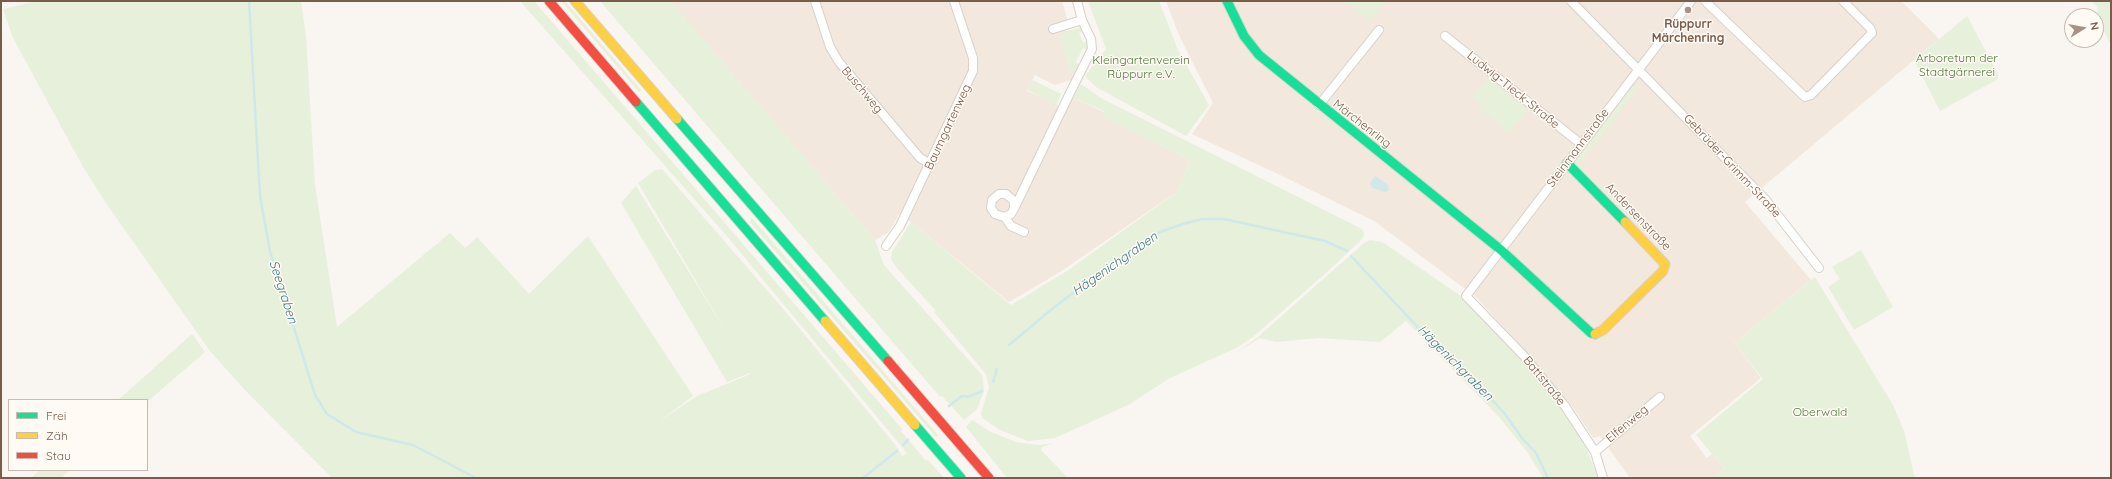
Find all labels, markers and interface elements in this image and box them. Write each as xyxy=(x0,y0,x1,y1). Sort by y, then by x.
marker: Rüppurr Märchenring xyxy=(1683,5,1693,15)
north arrow xyxy=(2064,8,2104,48)
place label: Rüppurr Märchenring xyxy=(1652,17,1724,45)
text: N xyxy=(2087,21,2102,31)
street label: Ludwig-Tieck-Straße xyxy=(1464,48,1562,132)
park label: Arboretum der Stadtgärnerei xyxy=(1916,51,1998,79)
park label: Kleingartenverein Rüppurr e.V. xyxy=(1092,53,1190,81)
street label: Buschweg xyxy=(838,64,886,116)
street label: Baumgartenweg xyxy=(922,82,974,172)
street label: Märchenring xyxy=(1330,97,1394,151)
street label: Steinmannstraße xyxy=(1544,106,1612,190)
street label: Gebrüder-Grimm-Straße xyxy=(1680,111,1784,221)
street label: Andersenstraße xyxy=(1602,180,1674,254)
water label: Hägenichgraben xyxy=(1069,229,1161,299)
water label: Seegraben xyxy=(265,258,301,326)
water label: Hägenichgraben xyxy=(1414,322,1496,404)
street label: Battstraße xyxy=(1520,354,1568,408)
legend xyxy=(8,399,148,471)
street label: Elfenweg xyxy=(1603,402,1651,446)
park label: Oberwald xyxy=(1793,405,1847,419)
text: Frei xyxy=(46,408,66,423)
text: Zäh xyxy=(46,428,68,443)
text: Stau xyxy=(46,448,71,463)

